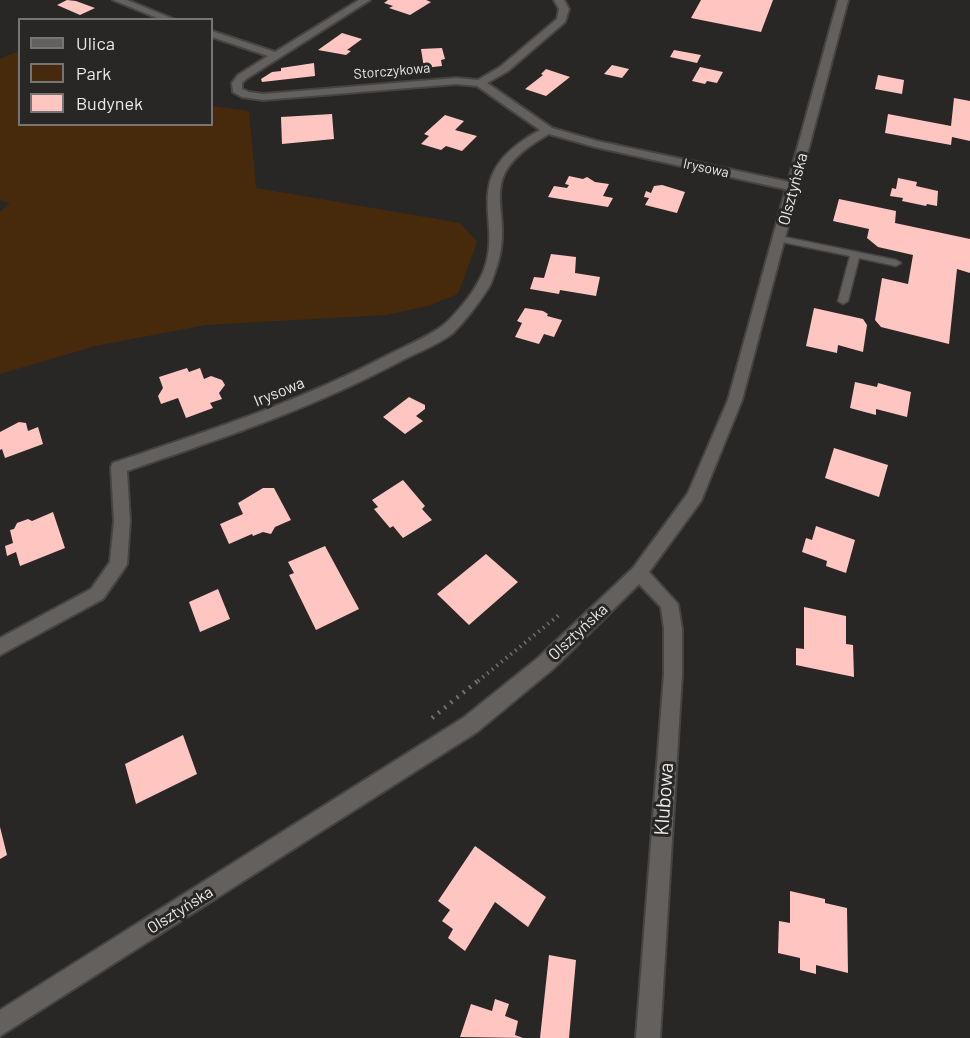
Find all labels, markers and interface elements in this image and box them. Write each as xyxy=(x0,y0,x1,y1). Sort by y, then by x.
legend xyxy=(18,18,213,126)
text: Ulica xyxy=(76,32,115,54)
street label: Storczykowa xyxy=(353,59,431,83)
text: Park xyxy=(76,62,111,84)
text: Budynek xyxy=(76,92,143,114)
street label: Olsztyńska xyxy=(774,151,812,227)
street label: Irysowa xyxy=(682,155,730,181)
street label: Irysowa xyxy=(251,373,307,411)
street label: Olsztyńska xyxy=(544,600,612,664)
street label: Klubowa xyxy=(649,762,679,836)
street label: Olsztyńska xyxy=(144,882,216,938)

